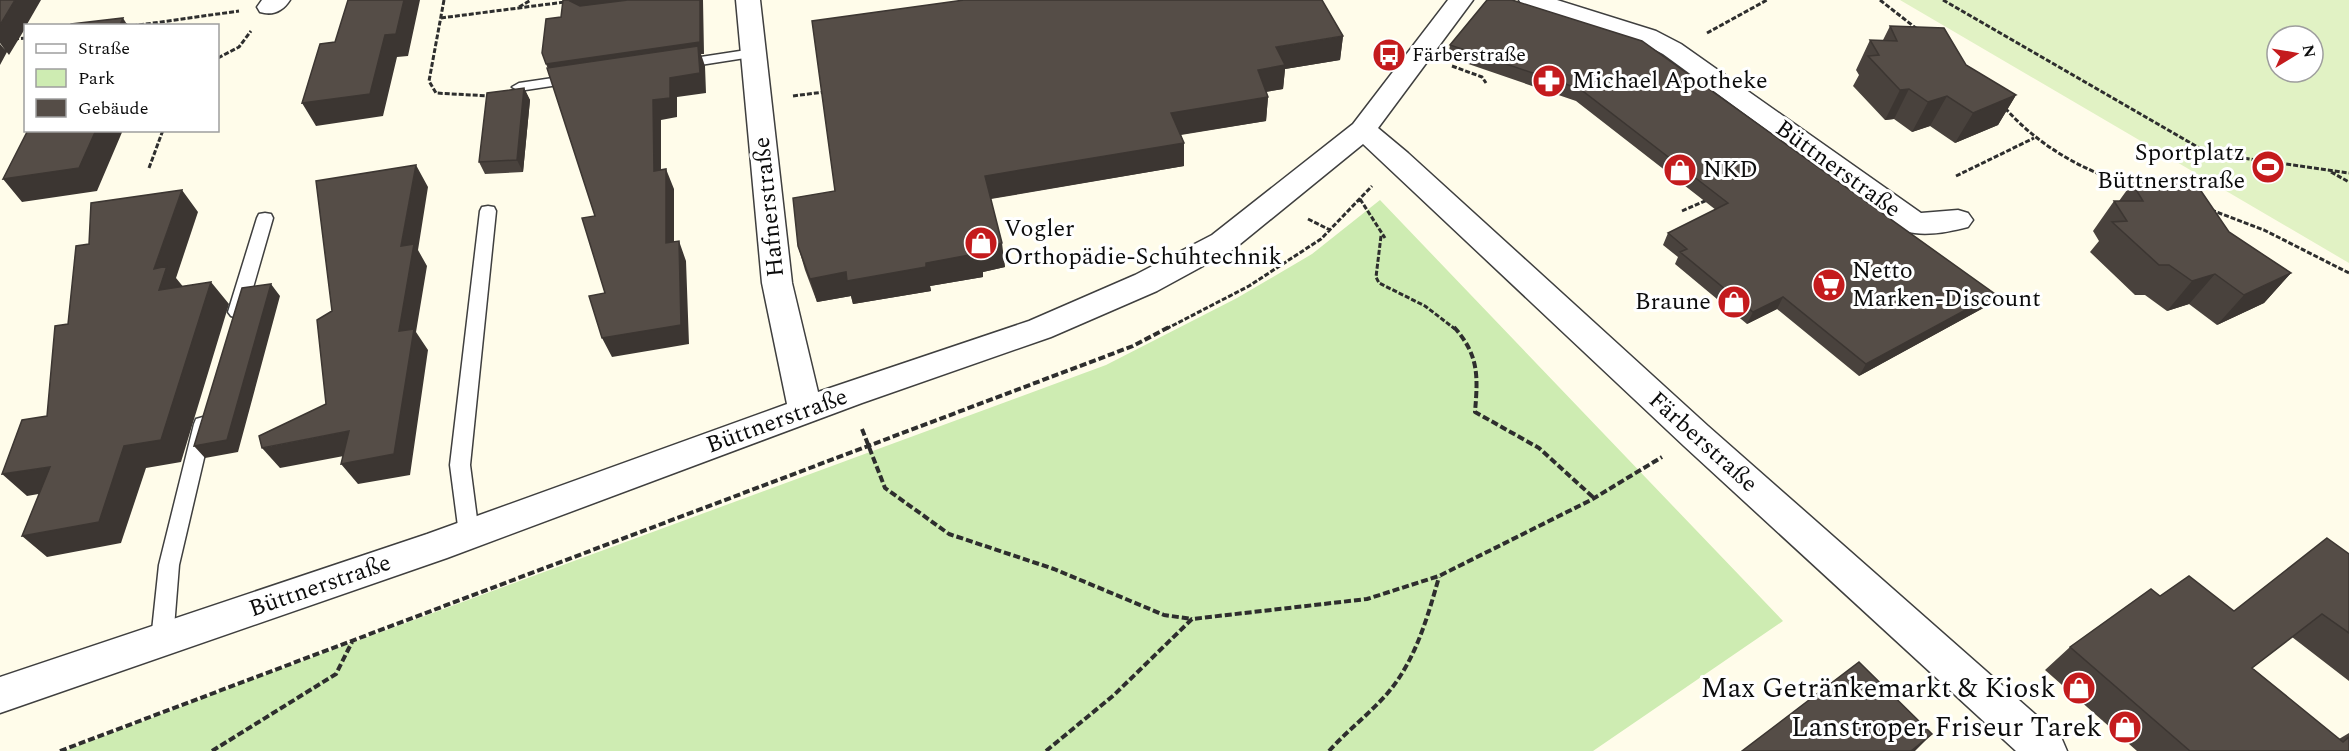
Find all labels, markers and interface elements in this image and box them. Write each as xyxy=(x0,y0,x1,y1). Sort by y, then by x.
legend xyxy=(24,24,219,132)
north arrow xyxy=(2265,24,2325,84)
text: Straße xyxy=(78,35,130,62)
bus stop icon: Färberstraße xyxy=(1371,37,1407,73)
place label: Färberstraße xyxy=(1412,40,1526,70)
text: N xyxy=(2296,43,2322,60)
pharmacy icon: Michael Apotheke xyxy=(1531,63,1567,99)
place label: Michael Apotheke xyxy=(1572,63,1768,99)
text: Park xyxy=(78,65,115,92)
text: Gebäude xyxy=(78,95,148,122)
street label: Büttnerstraße xyxy=(1768,111,1908,227)
street label: Hafnerstraße xyxy=(744,135,794,279)
place label: Sportplatz Büttnerstraße xyxy=(2097,135,2245,199)
sports icon: Sportplatz Büttnerstraße xyxy=(2250,149,2286,185)
shop icon: NKD xyxy=(1662,152,1698,188)
place label: NKD xyxy=(1703,152,1758,188)
place label: Vogler Orthopädie-Schuhtechnik xyxy=(1004,211,1282,275)
shop icon: Vogler Orthopädie-Schuhtechnik xyxy=(963,225,999,261)
place label: Netto Marken-Discount xyxy=(1852,253,2041,317)
supermarket icon: Netto Marken-Discount xyxy=(1811,267,1847,303)
place label: Braune xyxy=(1635,284,1711,320)
shop icon: Braune xyxy=(1716,284,1752,320)
street label: Büttnerstraße xyxy=(701,379,853,463)
street label: Färberstraße xyxy=(1640,383,1766,501)
street label: Büttnerstraße xyxy=(244,545,396,627)
place label: Max Getränkemarkt & Kiosk xyxy=(1701,667,2056,710)
shop icon: Max Getränkemarkt & Kiosk xyxy=(2061,670,2097,706)
place label: Lanstroper Friseur Tarek xyxy=(1791,706,2102,749)
shop icon: Lanstroper Friseur Tarek xyxy=(2107,709,2143,745)

